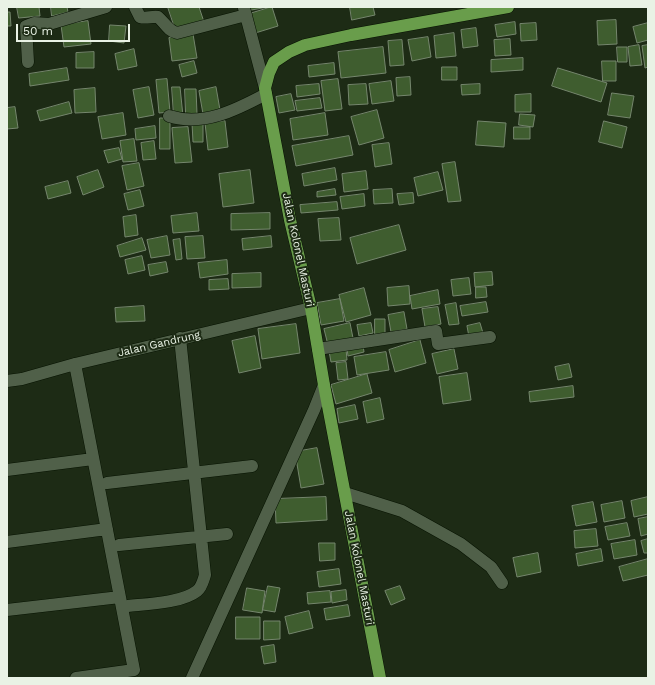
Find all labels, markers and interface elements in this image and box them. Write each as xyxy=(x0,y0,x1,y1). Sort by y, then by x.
scale bar xyxy=(18,16,132,42)
text: 50 m xyxy=(23,24,53,38)
street label: Jalan Kolonel Masturi xyxy=(279,192,317,308)
street label: Jalan Gandrung xyxy=(116,328,202,360)
street label: Jalan Kolonel Masturi xyxy=(341,510,377,626)

